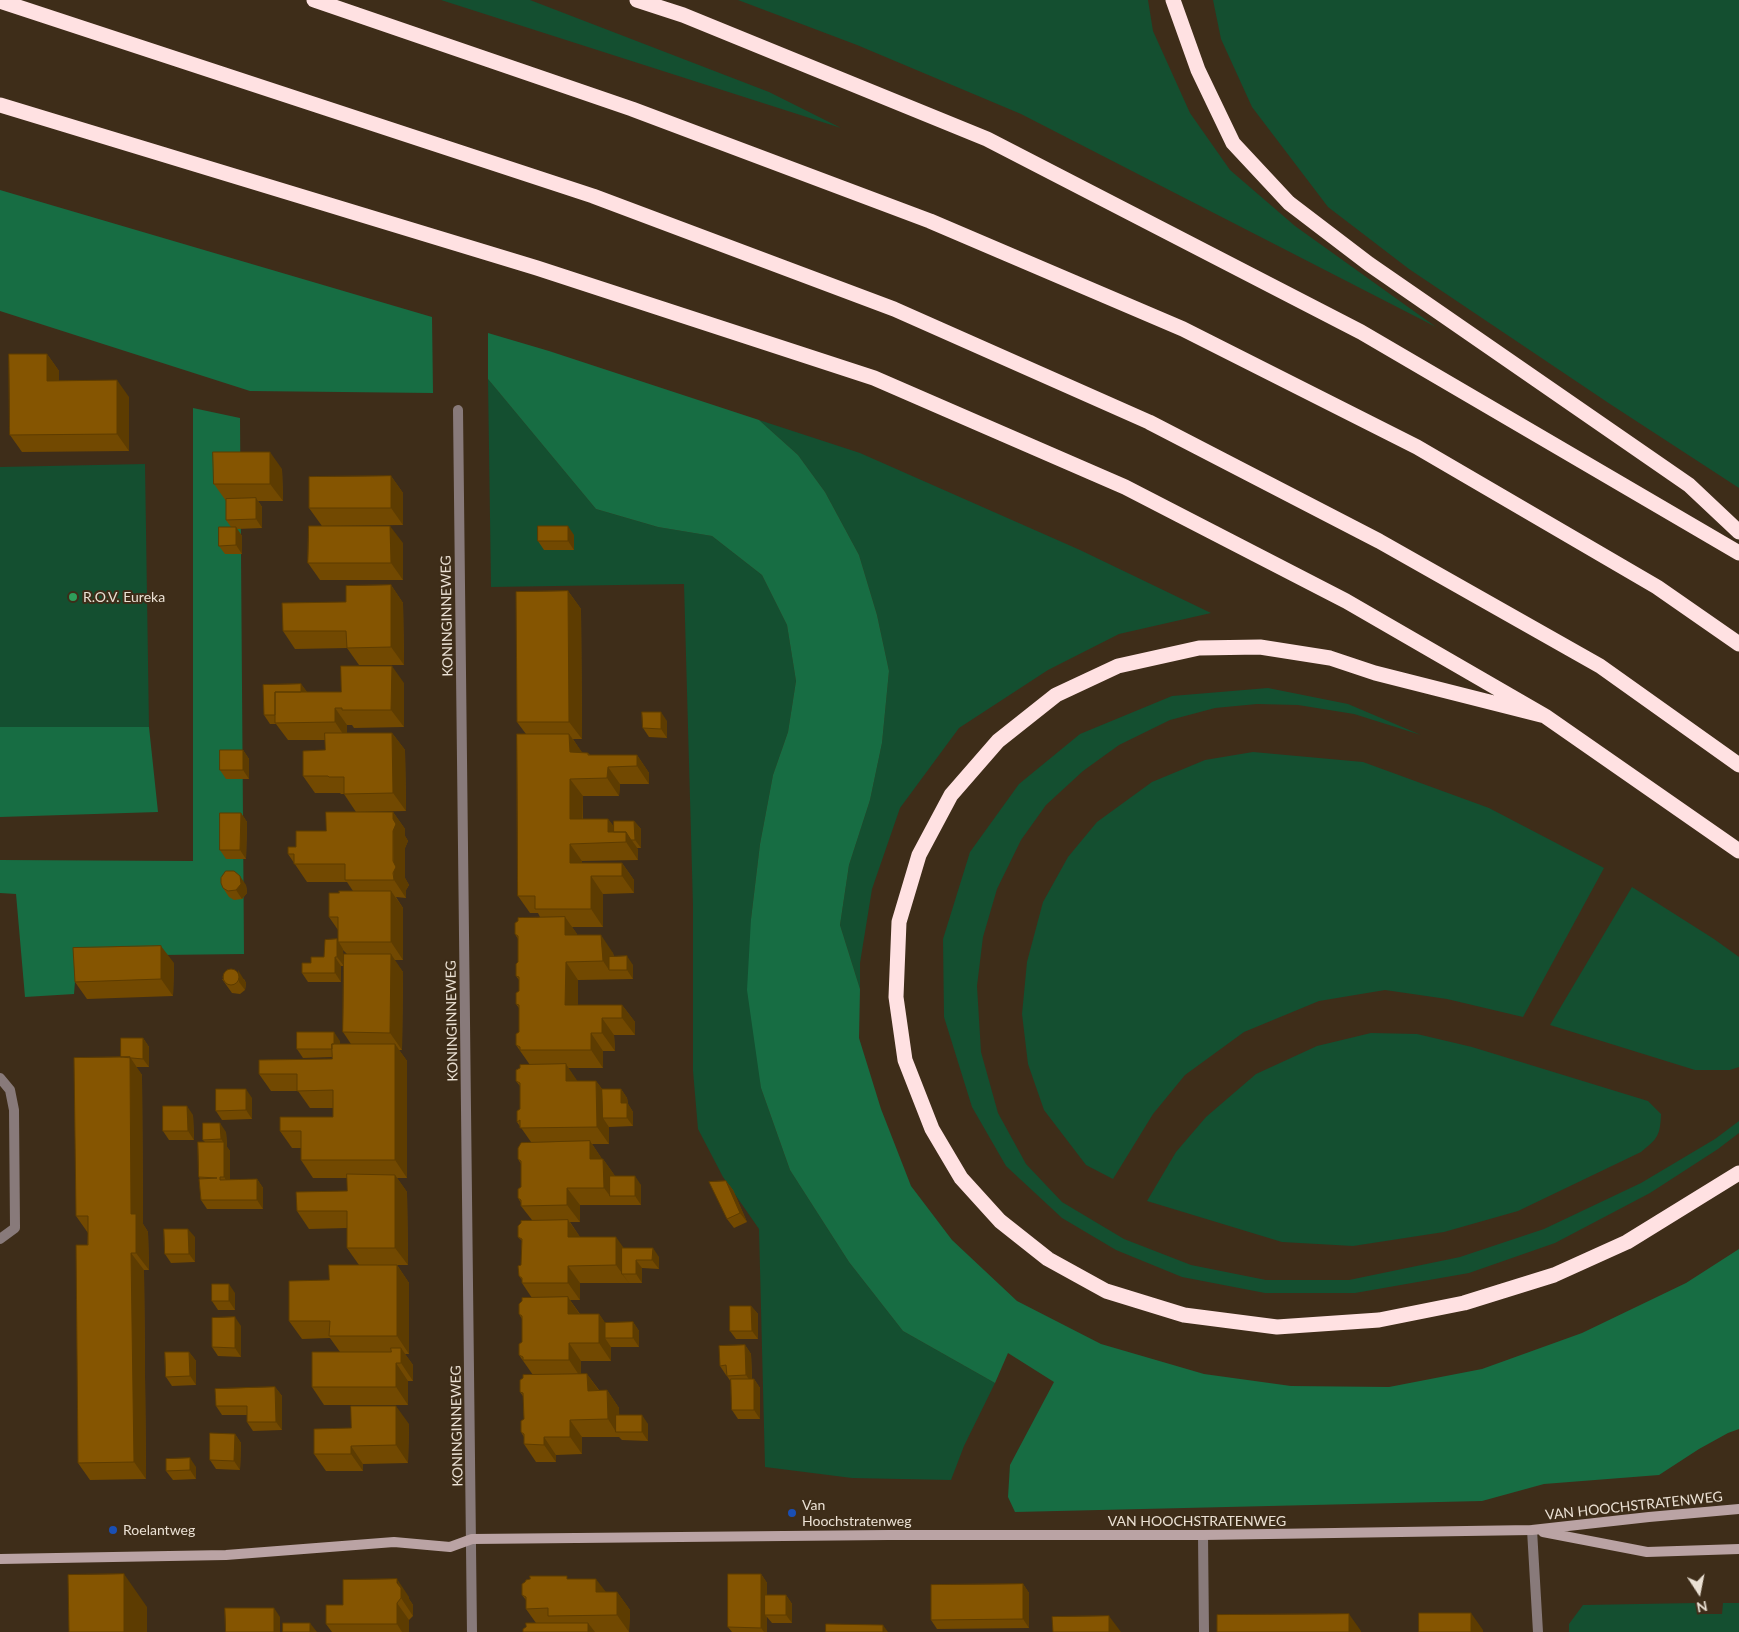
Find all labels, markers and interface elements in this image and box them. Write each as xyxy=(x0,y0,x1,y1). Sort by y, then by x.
street label: KONINGINNEWEG xyxy=(438,555,456,677)
place label: R.O.V. Eureka xyxy=(83,589,165,605)
marker: R.O.V. Eureka xyxy=(67,591,79,603)
street label: KONINGINNEWEG xyxy=(443,960,461,1082)
street label: KONINGINNEWEG xyxy=(448,1365,466,1487)
street label: VAN HOOCHSTRATENWEG xyxy=(1544,1488,1724,1524)
place label: Van Hoochstratenweg xyxy=(802,1497,912,1530)
marker: Van Hoochstratenweg xyxy=(786,1507,798,1519)
street label: VAN HOOCHSTRATENWEG xyxy=(1108,1513,1286,1529)
place label: Roelantweg xyxy=(123,1522,195,1538)
marker: Roelantweg xyxy=(107,1524,119,1536)
north arrow xyxy=(1674,1567,1724,1617)
text: N xyxy=(1695,1598,1709,1617)

